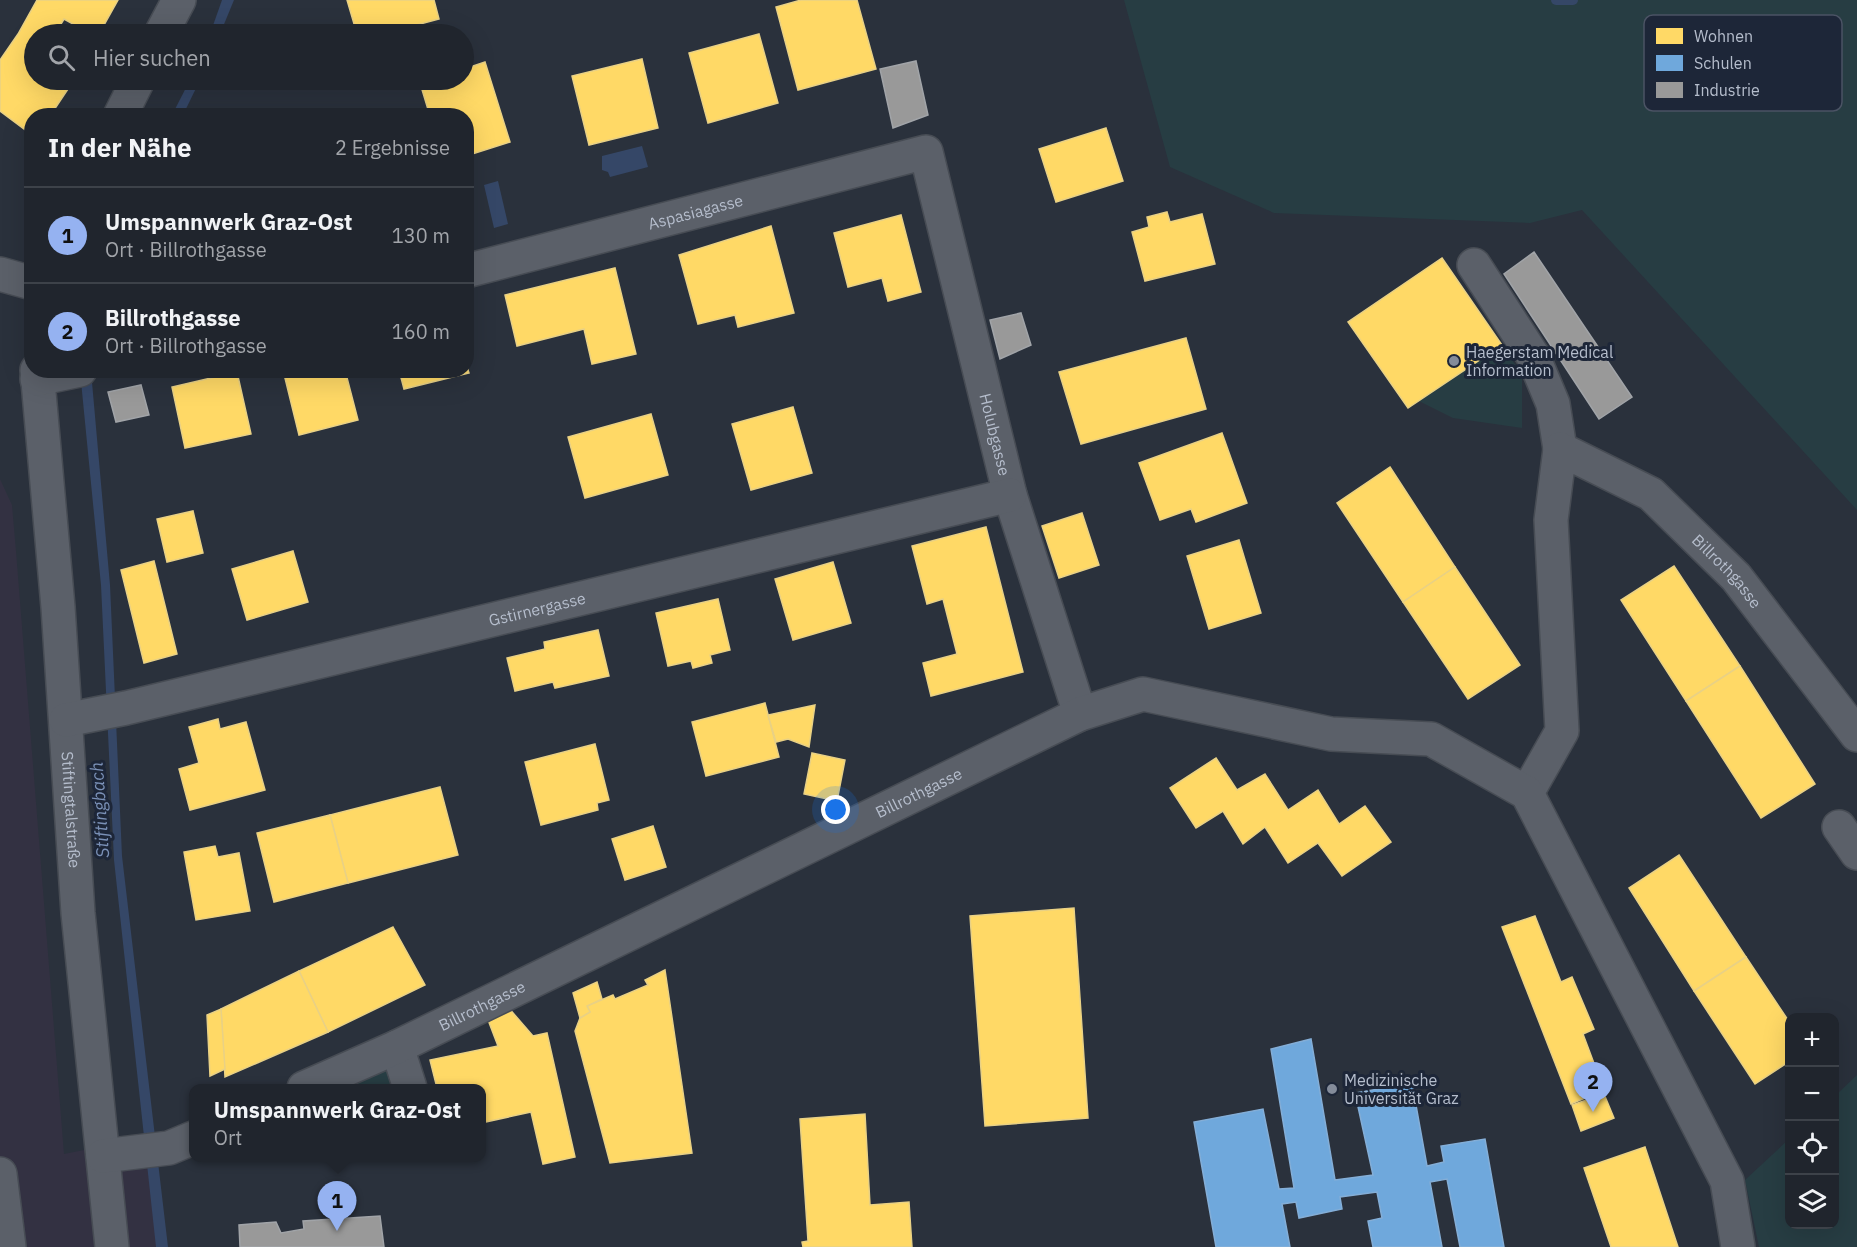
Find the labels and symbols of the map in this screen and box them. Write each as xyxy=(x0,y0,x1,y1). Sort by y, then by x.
legend xyxy=(1644,15,1842,111)
text: Wohnen xyxy=(1694,26,1753,46)
text: Schulen xyxy=(1694,53,1752,73)
text: Industrie xyxy=(1694,80,1760,100)
street label: Aspasiagasse xyxy=(646,190,745,234)
place label: Haegerstam Medical Information xyxy=(1466,342,1613,380)
marker: Haegerstam Medical Information xyxy=(1447,354,1461,368)
street label: Holubgasse xyxy=(975,391,1015,478)
street label: Billrothgasse xyxy=(1688,530,1766,612)
street label: Gstirnergasse xyxy=(487,588,588,630)
street label: Stiftingtalstraße xyxy=(57,751,85,869)
water label: Stiftingbach xyxy=(85,761,114,859)
street label: Billrothgasse xyxy=(872,763,965,822)
your location xyxy=(821,795,850,824)
street label: Billrothgasse xyxy=(435,976,529,1035)
pin: 2 xyxy=(1574,1062,1612,1112)
place label: Medizinische Universität Graz xyxy=(1344,1070,1459,1108)
marker: Medizinische Universität Graz xyxy=(1325,1082,1339,1096)
pin: 1 xyxy=(318,1182,356,1231)

